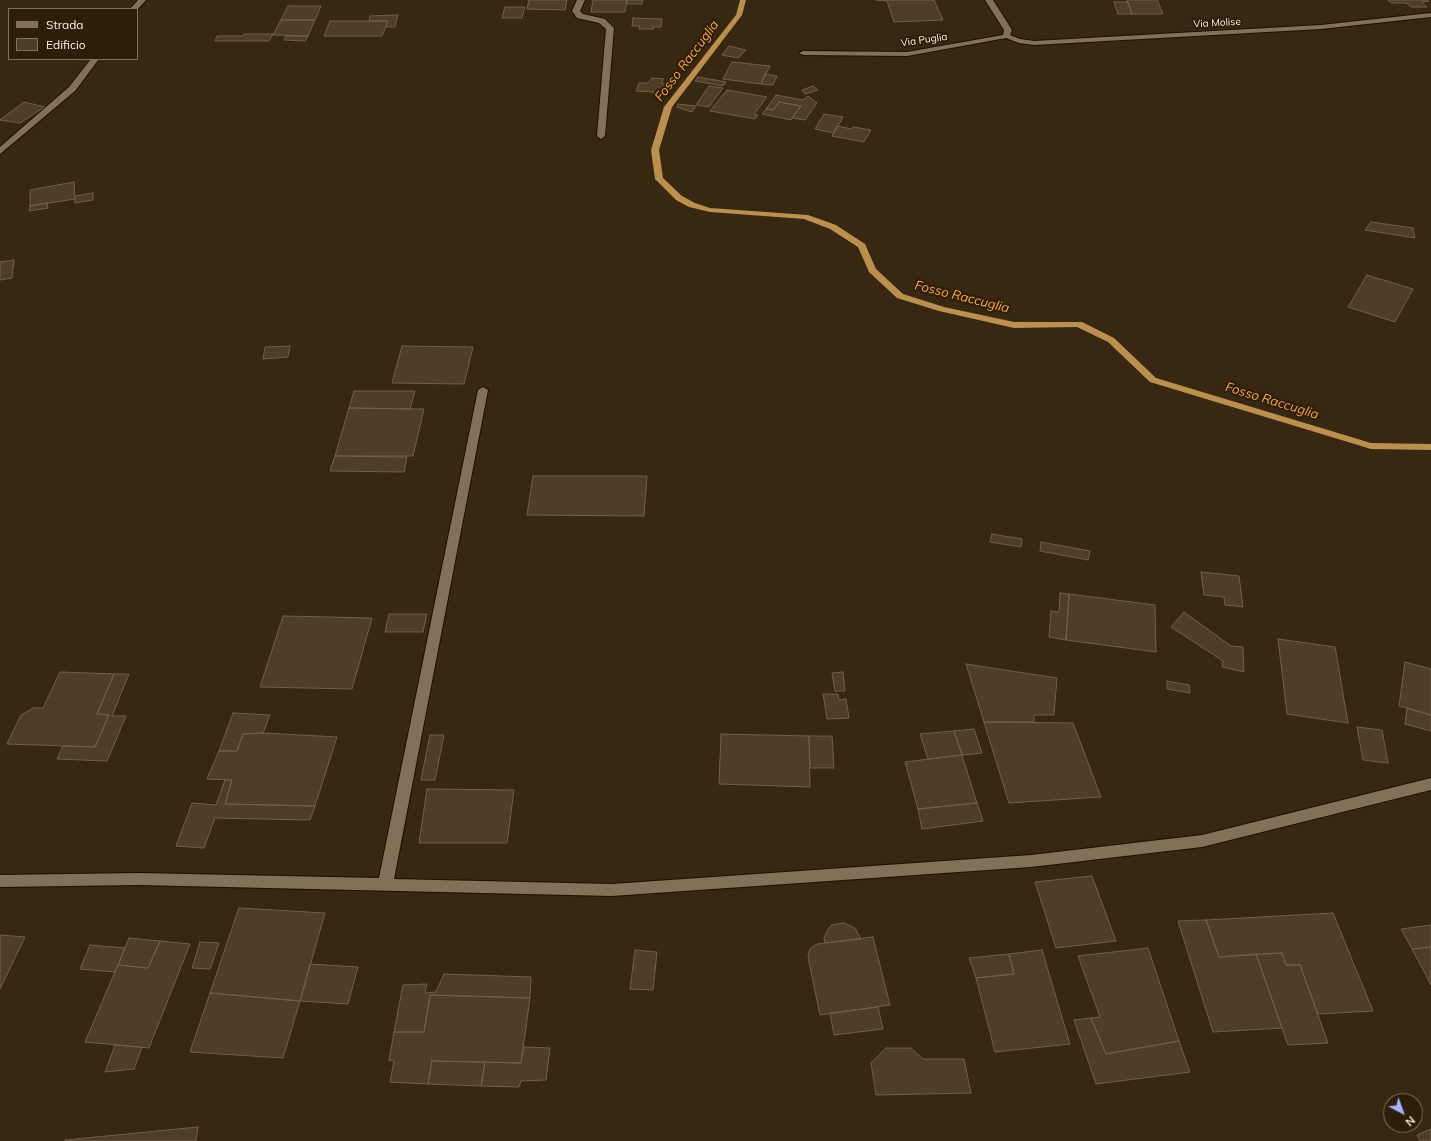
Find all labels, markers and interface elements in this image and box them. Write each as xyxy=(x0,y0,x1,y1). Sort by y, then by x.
legend xyxy=(8,8,138,60)
street label: Via Molise xyxy=(1193,16,1241,30)
text: Strada xyxy=(46,17,84,32)
water label: Fosso Raccuglia xyxy=(652,18,722,104)
street label: Via Puglia xyxy=(900,31,948,49)
text: Edificio xyxy=(46,37,86,52)
water label: Fosso Raccuglia xyxy=(913,278,1011,316)
water label: Fosso Raccuglia xyxy=(1223,379,1321,423)
north arrow xyxy=(1383,1093,1423,1133)
text: N xyxy=(1402,1113,1418,1129)

